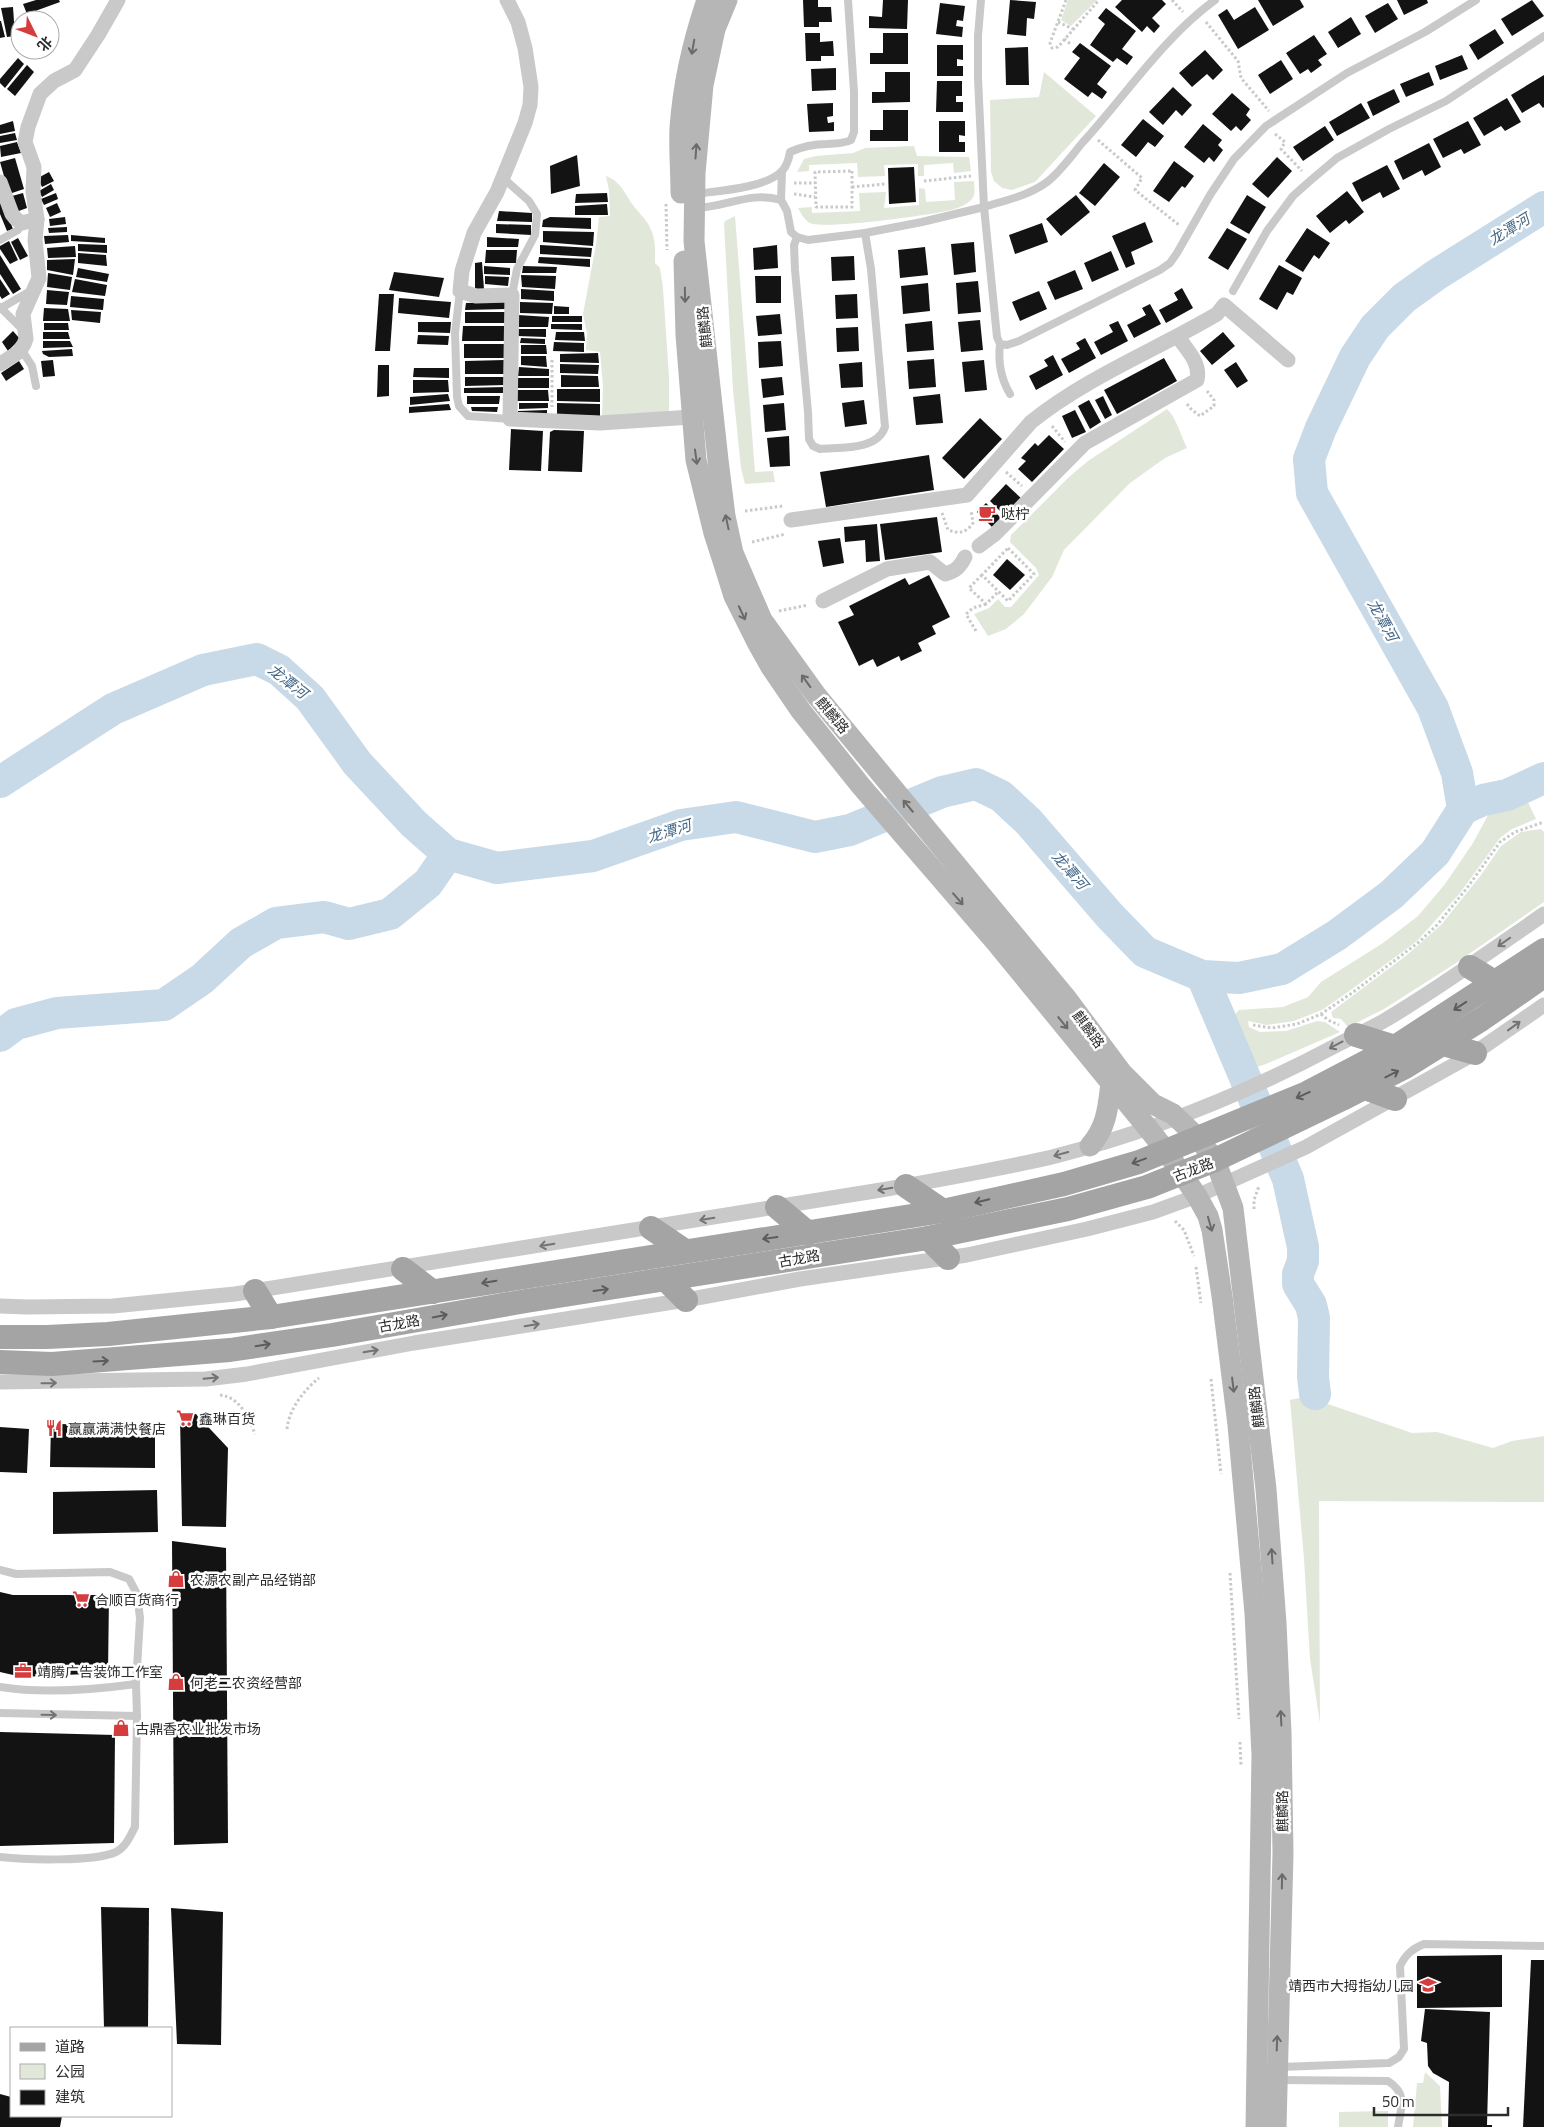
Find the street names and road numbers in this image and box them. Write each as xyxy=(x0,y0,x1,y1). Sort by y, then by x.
street label: 麒麟路 xyxy=(691,305,717,349)
street label: 麒麟路 xyxy=(811,692,855,738)
street label: 麒麟路 xyxy=(1068,1006,1110,1052)
street label: 古龙路 xyxy=(1170,1152,1216,1186)
street label: 古龙路 xyxy=(776,1244,822,1272)
street label: 古龙路 xyxy=(376,1309,422,1337)
street label: 麒麟路 xyxy=(1243,1385,1269,1429)
street label: 麒麟路 xyxy=(1271,1790,1293,1832)

